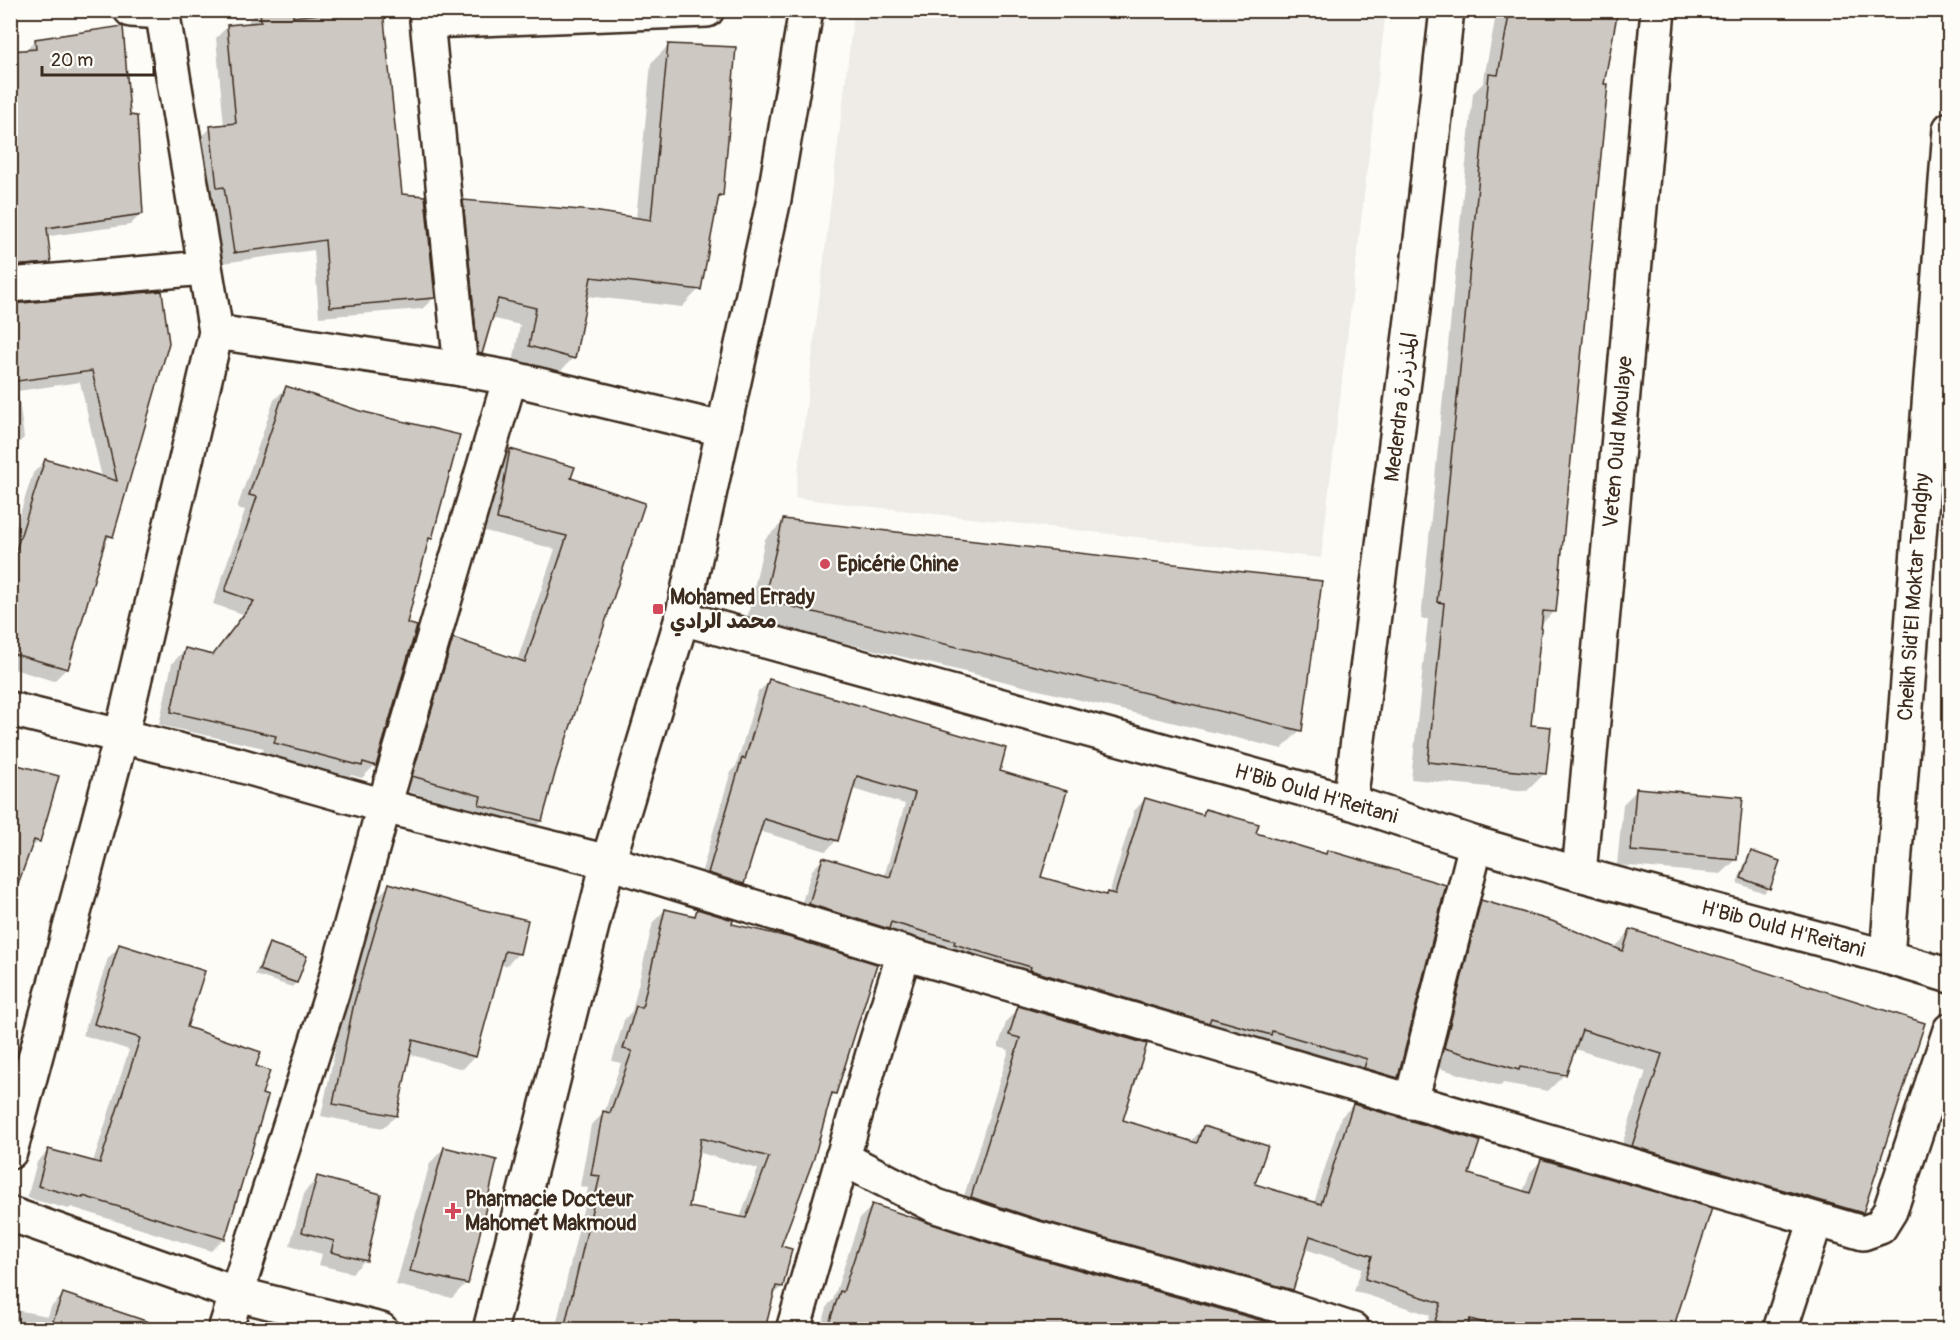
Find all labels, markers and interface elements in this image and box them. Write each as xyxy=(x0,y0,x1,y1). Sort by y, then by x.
scale bar xyxy=(42,39,154,77)
text: 20 m xyxy=(51,49,93,72)
street label: Mederdra المذرذرة xyxy=(1378,331,1424,483)
street label: Veten Ould Moulaye xyxy=(1597,354,1639,529)
street label: Cheikh Sid'El Moktar Tendghy xyxy=(1892,472,1936,722)
place label: Epicérie Chine xyxy=(837,551,959,578)
marker: Epicérie Chine xyxy=(818,557,832,571)
place label: Mohamed Errady محمد الرادي xyxy=(670,584,815,637)
marker: Mohamed Errady محمد الرادي xyxy=(651,602,665,616)
street label: H'Bib Ould H'Reitani xyxy=(1231,758,1401,830)
street label: H'Bib Ould H'Reitani xyxy=(1698,894,1868,964)
place label: Pharmacie Docteur Mahomet Makmoud xyxy=(465,1186,637,1237)
marker: Pharmacie Docteur Mahomet Makmoud xyxy=(446,1204,460,1218)

